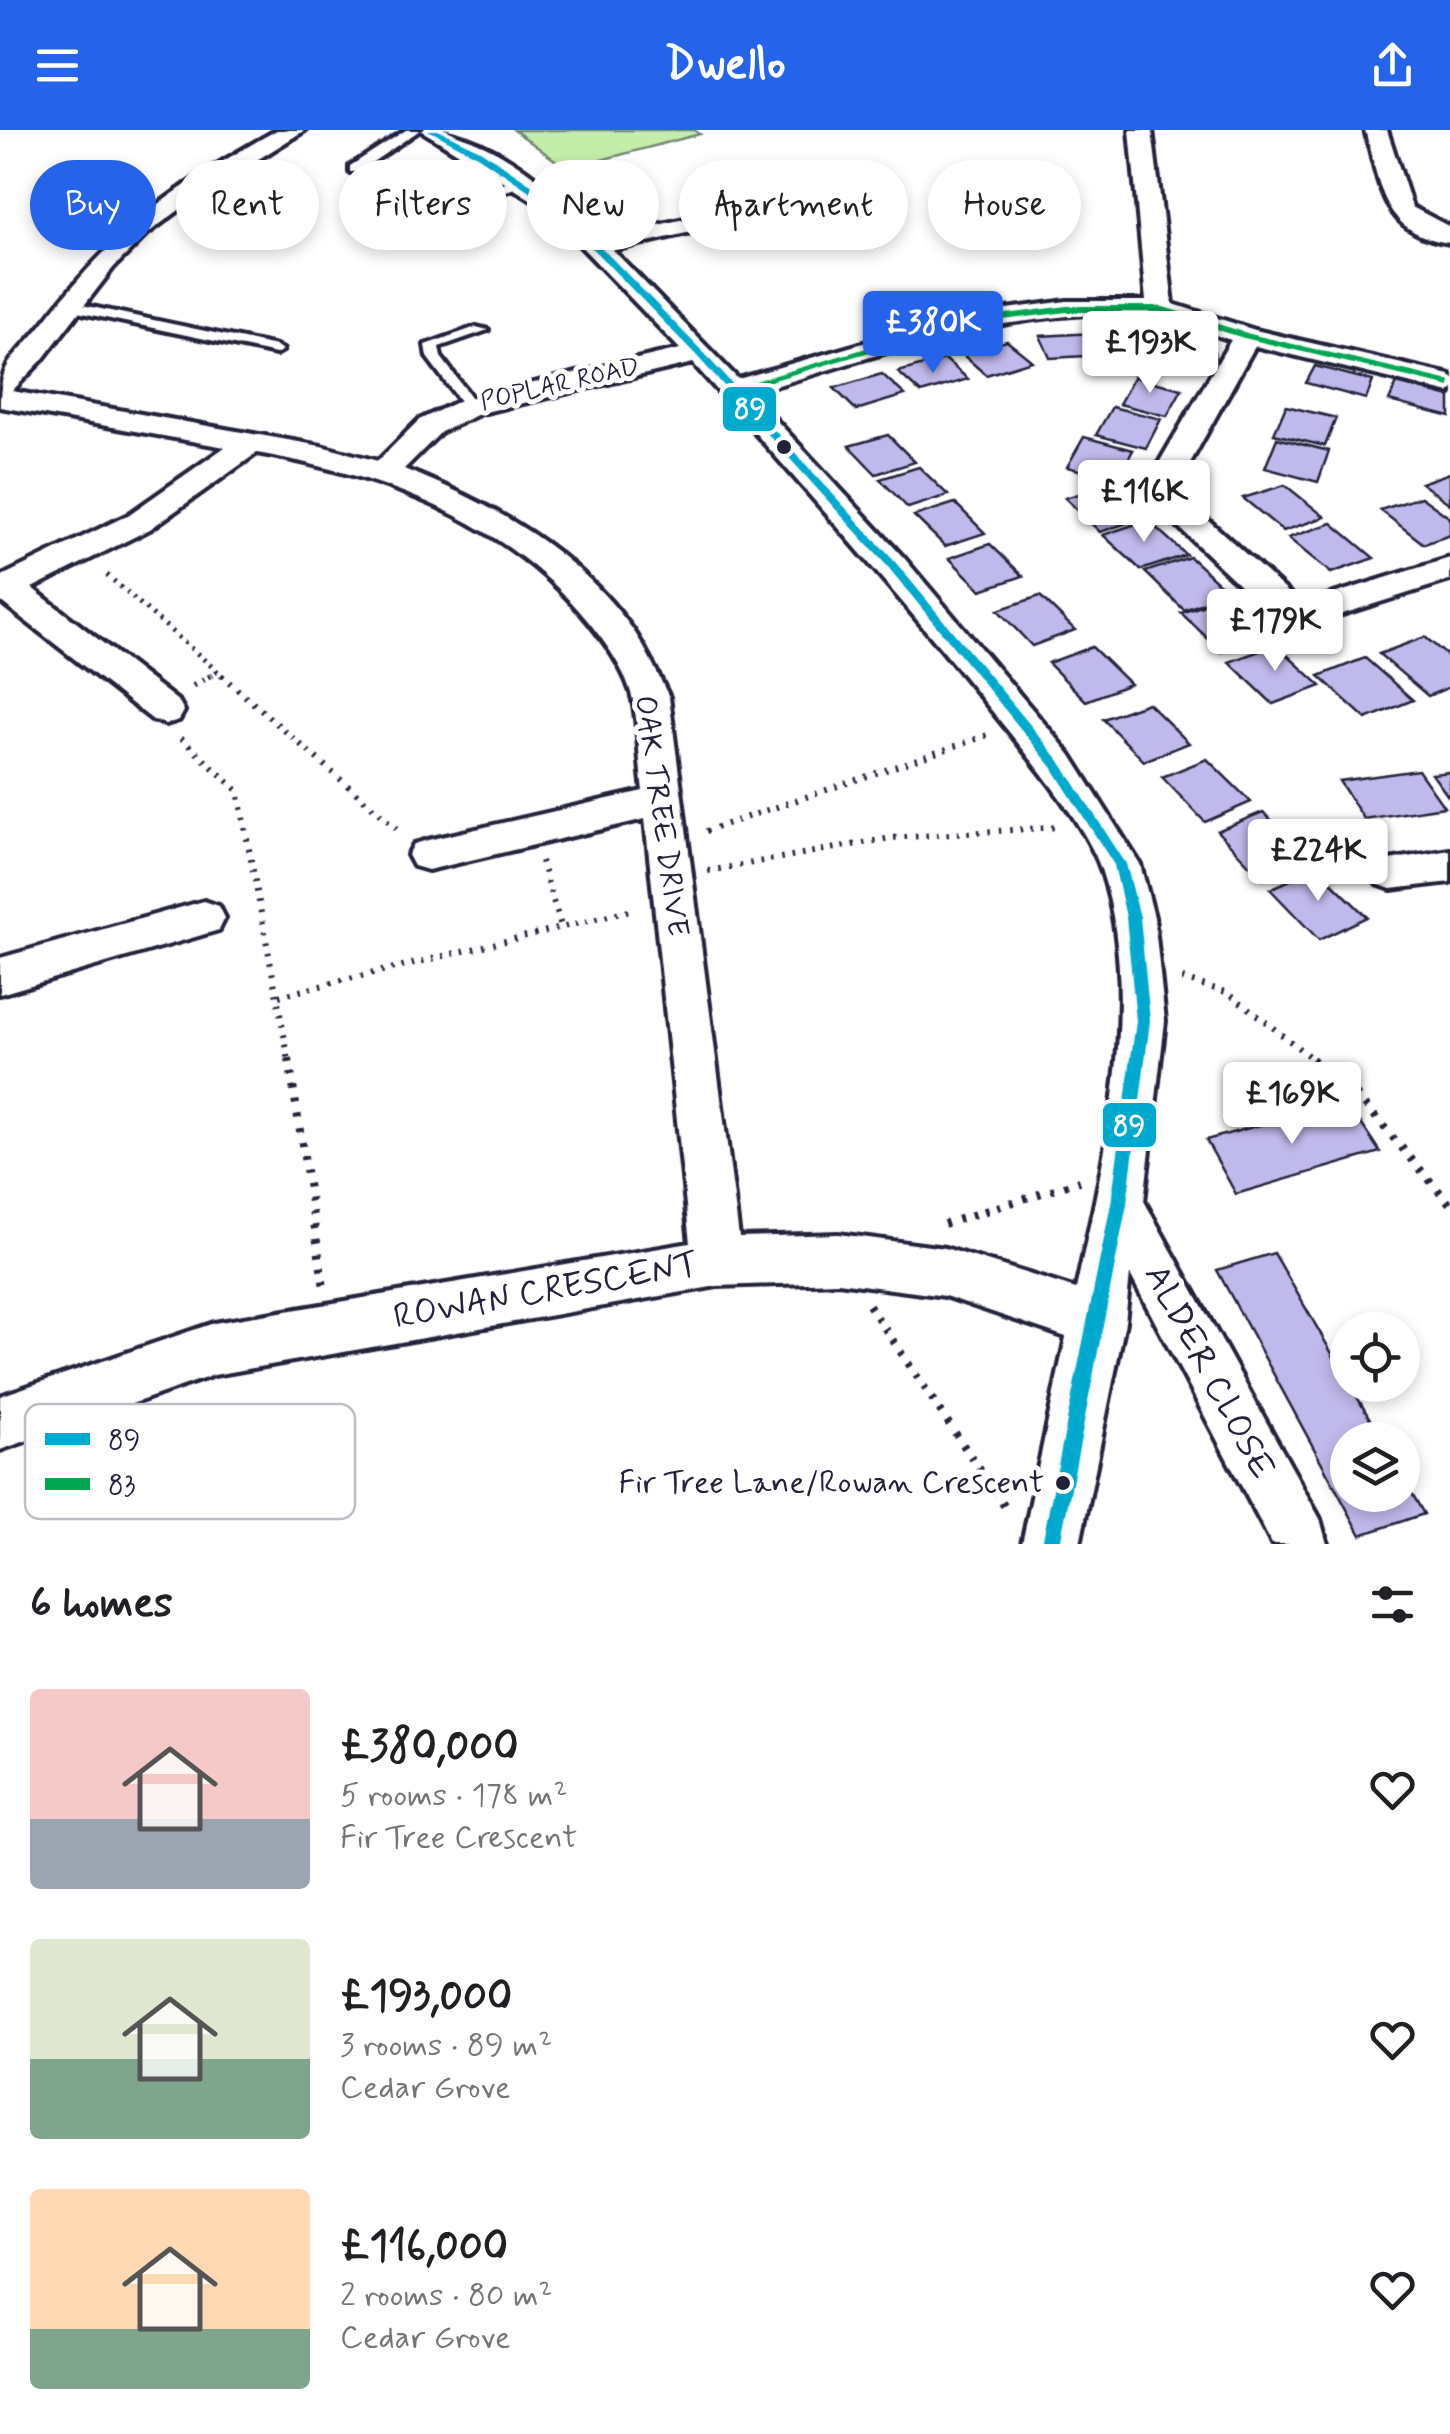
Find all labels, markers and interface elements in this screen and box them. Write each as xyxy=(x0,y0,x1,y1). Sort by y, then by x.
text: Dwello xyxy=(665,36,785,95)
icon: menu xyxy=(30,38,85,93)
icon: share xyxy=(1365,38,1420,93)
chip: Buy xyxy=(30,160,156,250)
chip: Rent xyxy=(176,160,319,250)
chip: Filters xyxy=(339,160,507,250)
chip: New xyxy=(527,160,659,250)
chip: Apartment xyxy=(679,160,908,250)
chip: House xyxy=(928,160,1081,250)
pin: £380K xyxy=(863,291,1003,376)
text: £380K xyxy=(885,302,981,344)
pin: £193K xyxy=(1080,311,1220,396)
text: £193K xyxy=(1104,322,1196,364)
street label: POPLAR ROAD xyxy=(477,351,643,419)
line badge: 89 xyxy=(721,385,778,433)
text: 89 xyxy=(734,392,766,429)
unlabelled marker xyxy=(774,437,794,457)
pin: £116K xyxy=(1074,460,1214,545)
text: £116K xyxy=(1100,471,1188,513)
pin: £179K xyxy=(1205,589,1345,674)
text: £179K xyxy=(1229,600,1321,642)
street label: OAK TREE DRIVE xyxy=(625,693,697,939)
pin: £224K xyxy=(1248,819,1388,904)
text: £224K xyxy=(1270,830,1366,872)
pin: £169K xyxy=(1222,1062,1362,1147)
text: £169K xyxy=(1245,1073,1339,1115)
line badge: 89 xyxy=(1101,1101,1158,1149)
text: 89 xyxy=(1113,1109,1145,1146)
street label: ROWAN CRESCENT xyxy=(390,1242,702,1340)
street label: ALDER CLOSE xyxy=(1133,1257,1285,1487)
map controls xyxy=(1330,1312,1420,1512)
button: locate xyxy=(1330,1312,1420,1402)
legend xyxy=(25,1404,355,1519)
button: layers xyxy=(1330,1422,1420,1512)
text: 89 xyxy=(108,1423,140,1460)
place label: Fir Tree Lane/Rowan Crescent xyxy=(618,1462,1044,1504)
text: 83 xyxy=(108,1468,136,1505)
marker: Fir Tree Lane/Rowan Crescent xyxy=(1053,1473,1073,1493)
text: 6 homes xyxy=(30,1577,173,1632)
icon: filters xyxy=(1365,1577,1420,1632)
text: £380,000 xyxy=(340,1720,519,1775)
icon: home xyxy=(110,1729,230,1849)
icon: heart xyxy=(1365,1762,1420,1817)
text: 5 rooms · 178 m² xyxy=(340,1775,567,1817)
text: Fir Tree Crescent xyxy=(340,1817,577,1859)
text: £193,000 xyxy=(340,1970,512,2025)
icon: home xyxy=(110,1979,230,2099)
icon: heart xyxy=(1365,2012,1420,2067)
text: 3 rooms · 89 m² xyxy=(340,2025,552,2067)
text: Cedar Grove xyxy=(340,2067,510,2109)
text: £116,000 xyxy=(340,2220,508,2275)
icon: home xyxy=(110,2229,230,2349)
icon: heart xyxy=(1365,2262,1420,2317)
text: 2 rooms · 80 m² xyxy=(340,2275,553,2317)
text: Cedar Grove xyxy=(340,2317,510,2359)

